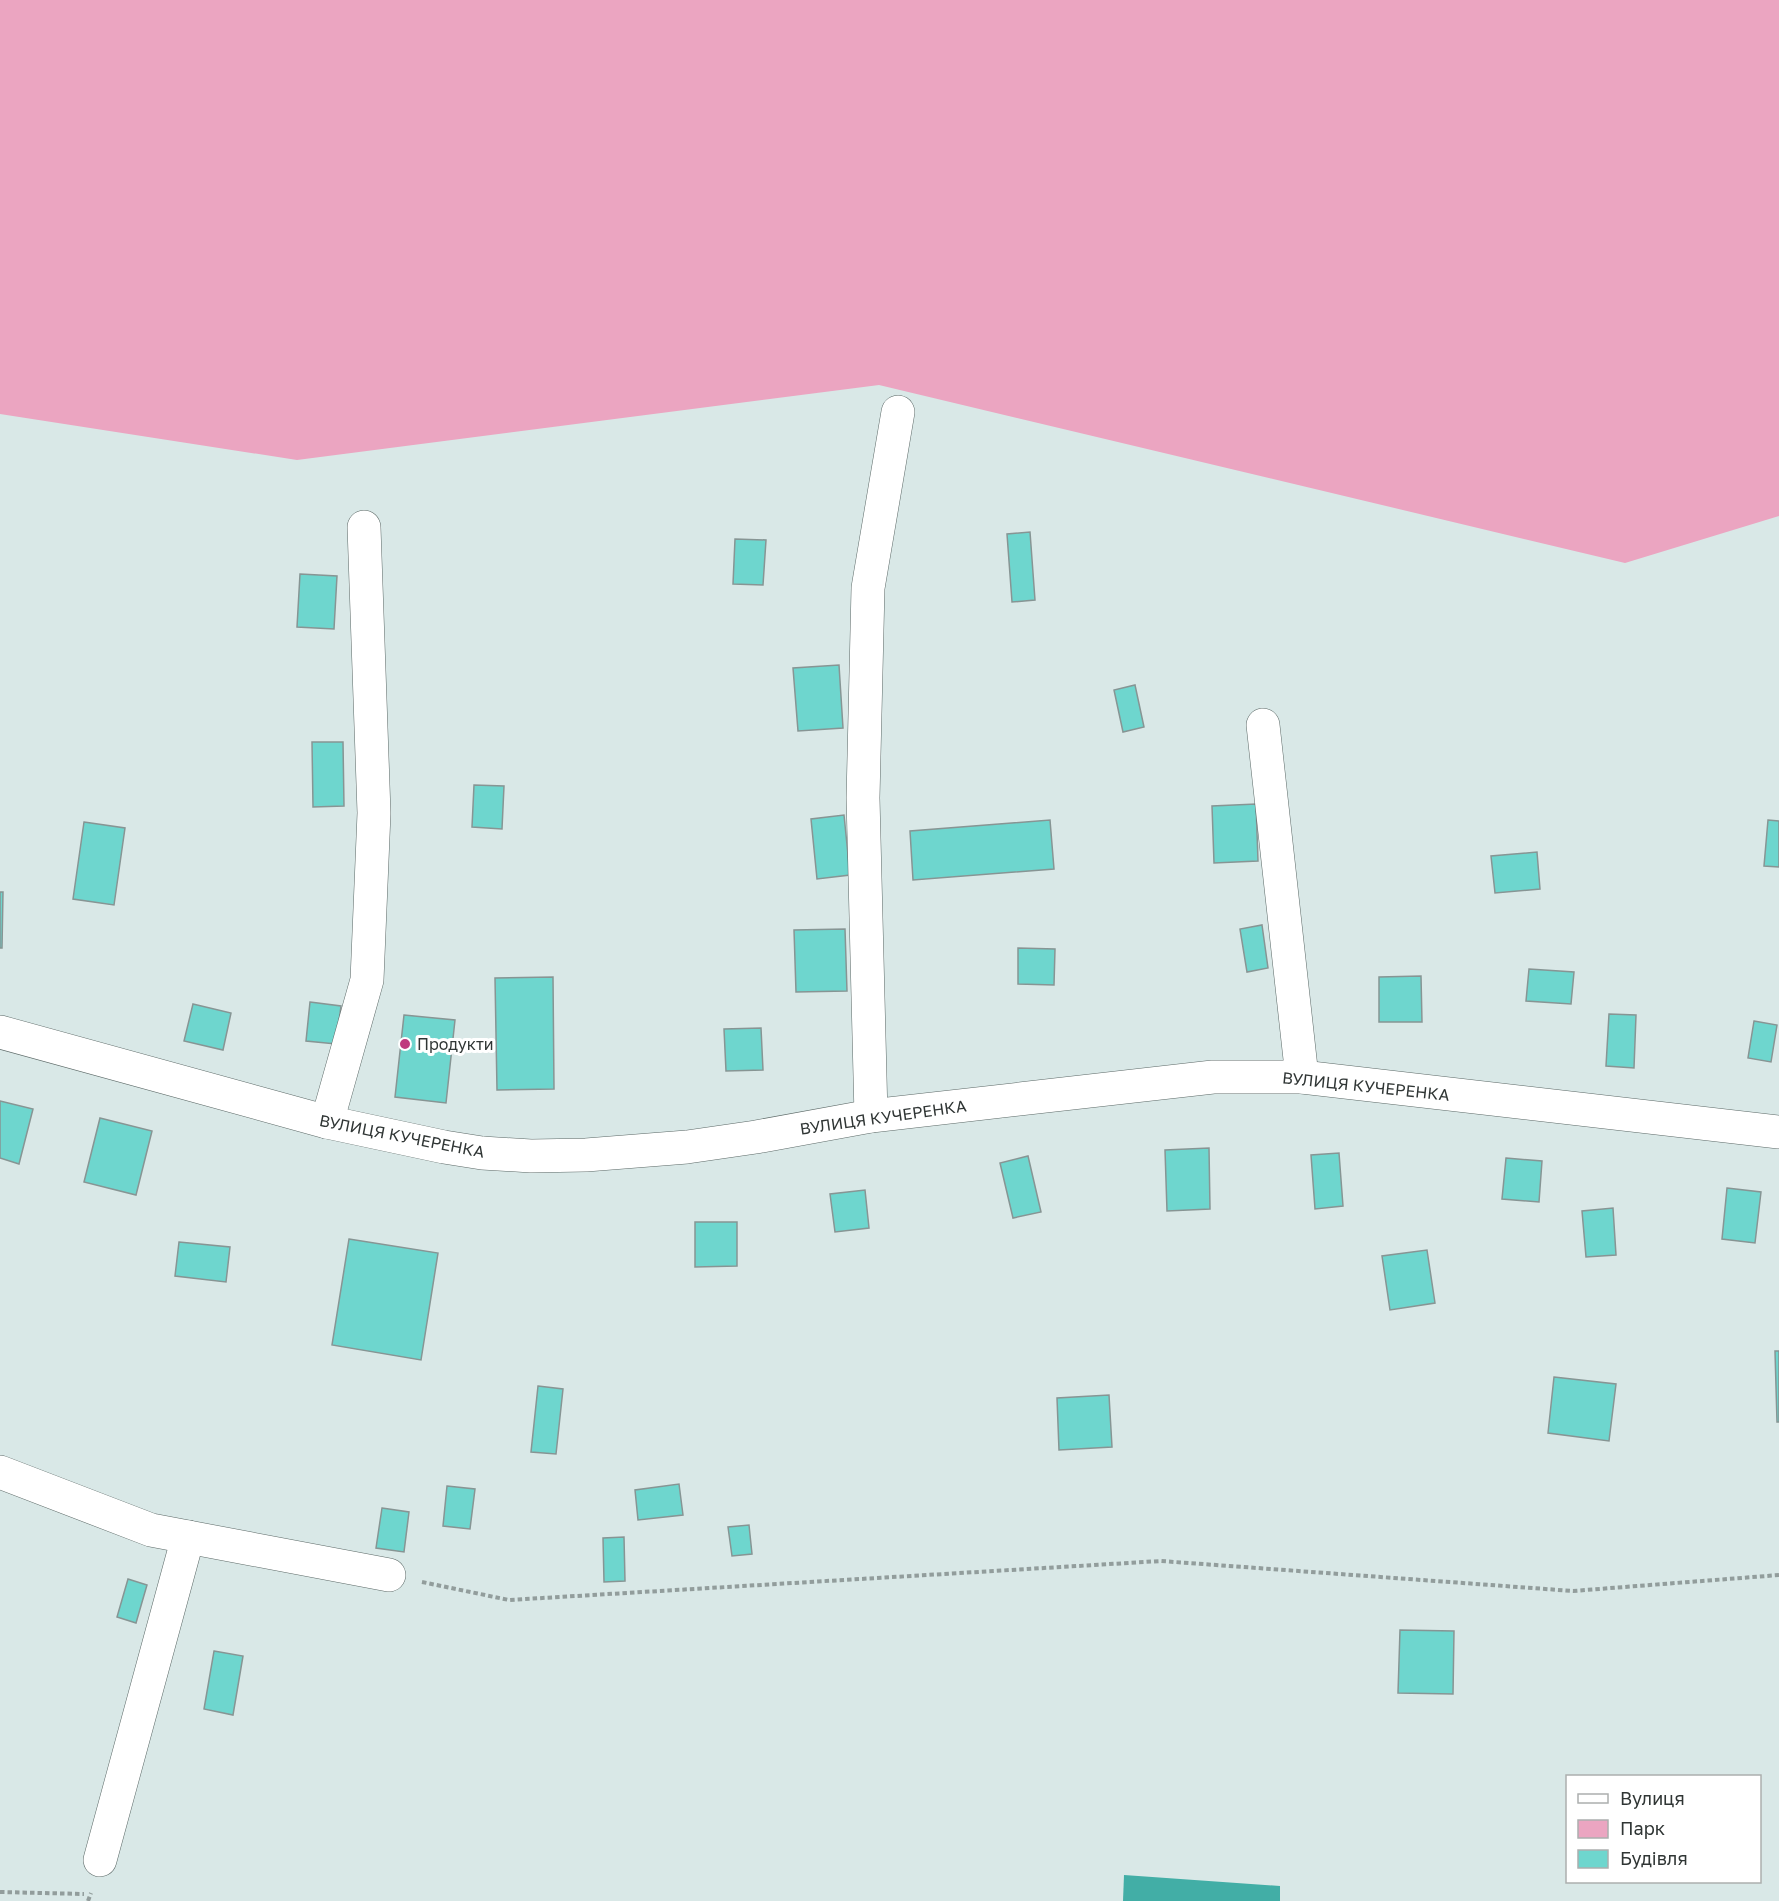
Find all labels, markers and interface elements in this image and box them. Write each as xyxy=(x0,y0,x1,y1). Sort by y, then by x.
place label: Продукти xyxy=(417,1034,494,1054)
marker: Продукти xyxy=(398,1037,412,1051)
street label: ВУЛИЦЯ КУЧЕРЕНКА xyxy=(1281,1067,1451,1105)
street label: ВУЛИЦЯ КУЧЕРЕНКА xyxy=(798,1095,968,1139)
street label: ВУЛИЦЯ КУЧЕРЕНКА xyxy=(318,1110,487,1162)
legend xyxy=(1566,1775,1761,1883)
text: Вулиця xyxy=(1620,1787,1685,1809)
text: Парк xyxy=(1620,1817,1665,1839)
text: Будівля xyxy=(1620,1847,1688,1869)

